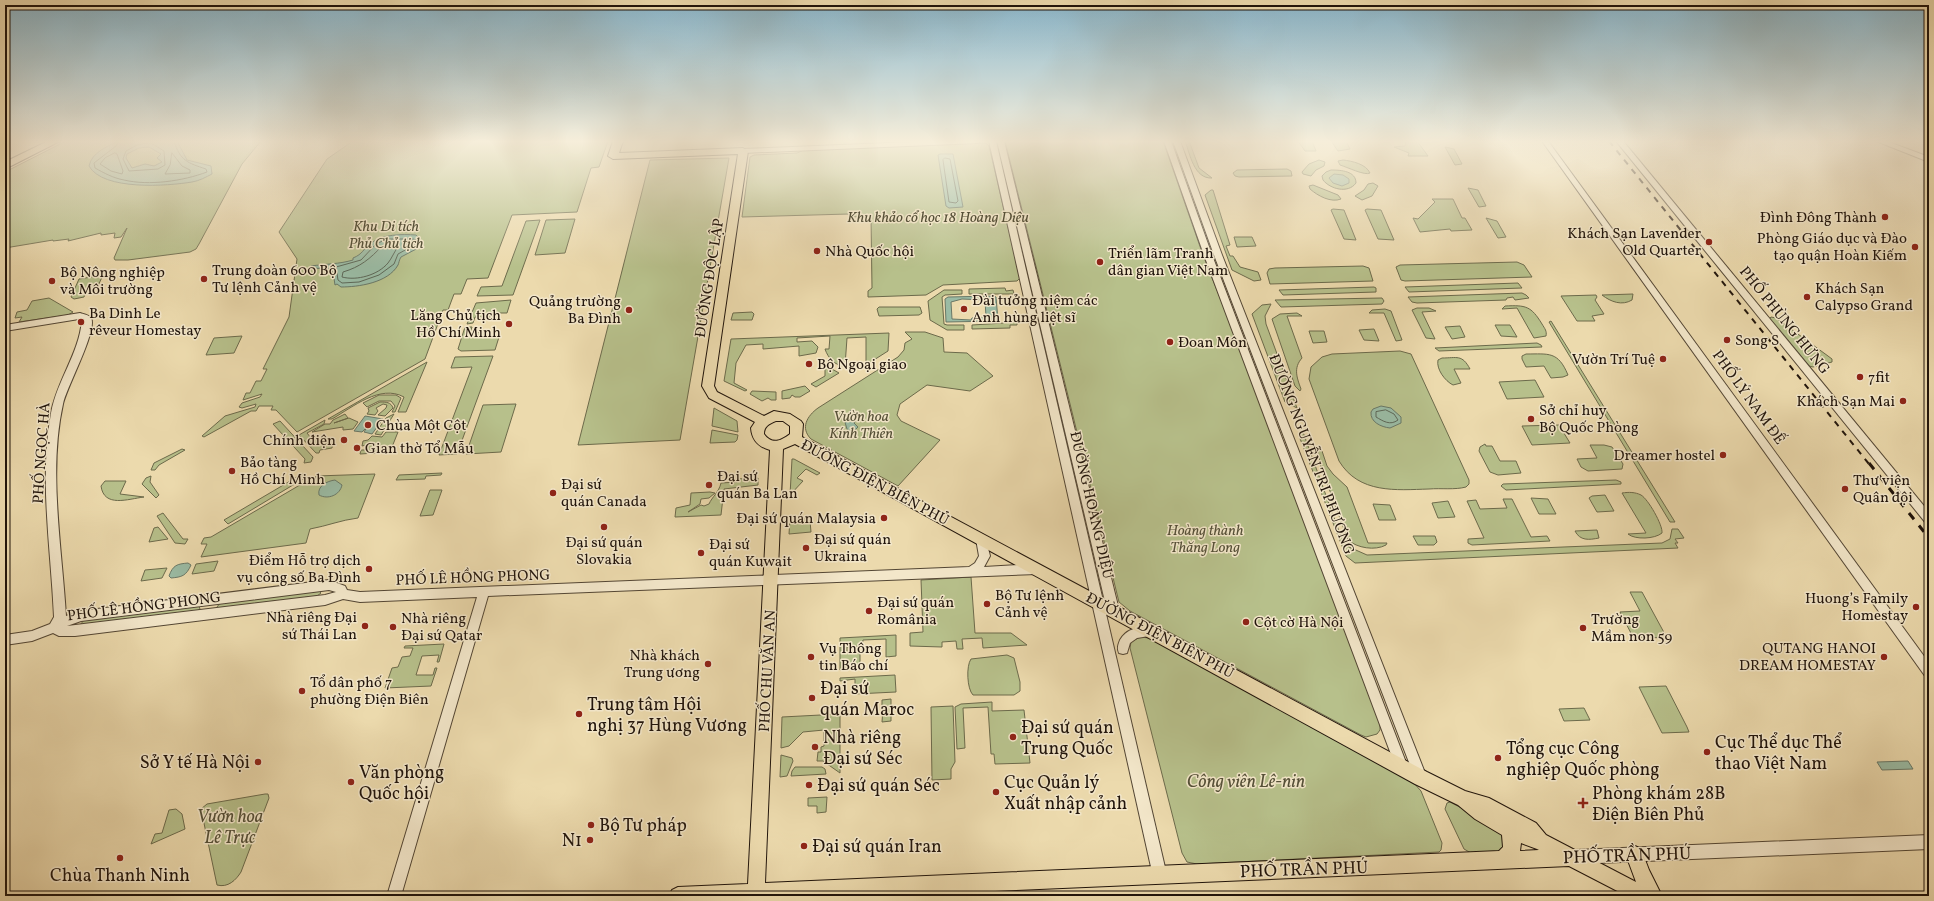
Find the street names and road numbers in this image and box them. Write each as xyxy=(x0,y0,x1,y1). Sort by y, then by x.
street label: ĐƯỜNG ĐỘC LẬP xyxy=(691,217,730,339)
street label: PHỐ PHÙNG HƯNG xyxy=(1734,262,1835,379)
street label: PHỐ LÝ NAM ĐẾ xyxy=(1706,346,1790,449)
street label: ĐƯỜNG NGUYỄN TRI PHƯƠNG xyxy=(1263,351,1360,558)
street label: PHỐ NGỌC HÀ xyxy=(27,401,57,505)
street label: ĐƯỜNG HOÀNG DIỆU xyxy=(1063,429,1118,581)
street label: ĐƯỜNG ĐIỆN BIÊN PHỦ xyxy=(796,435,952,531)
street label: PHỐ LÊ HỒNG PHONG xyxy=(395,563,551,592)
street label: PHỐ LÊ HỒNG PHONG xyxy=(66,586,222,627)
street label: ĐƯỜNG ĐIỆN BIÊN PHỦ xyxy=(1081,588,1237,684)
street label: PHỐ CHU VĂN AN xyxy=(754,609,782,733)
street label: PHỐ TRẦN PHÚ xyxy=(1562,839,1692,871)
street label: PHỐ TRẦN PHÚ xyxy=(1239,853,1369,885)

